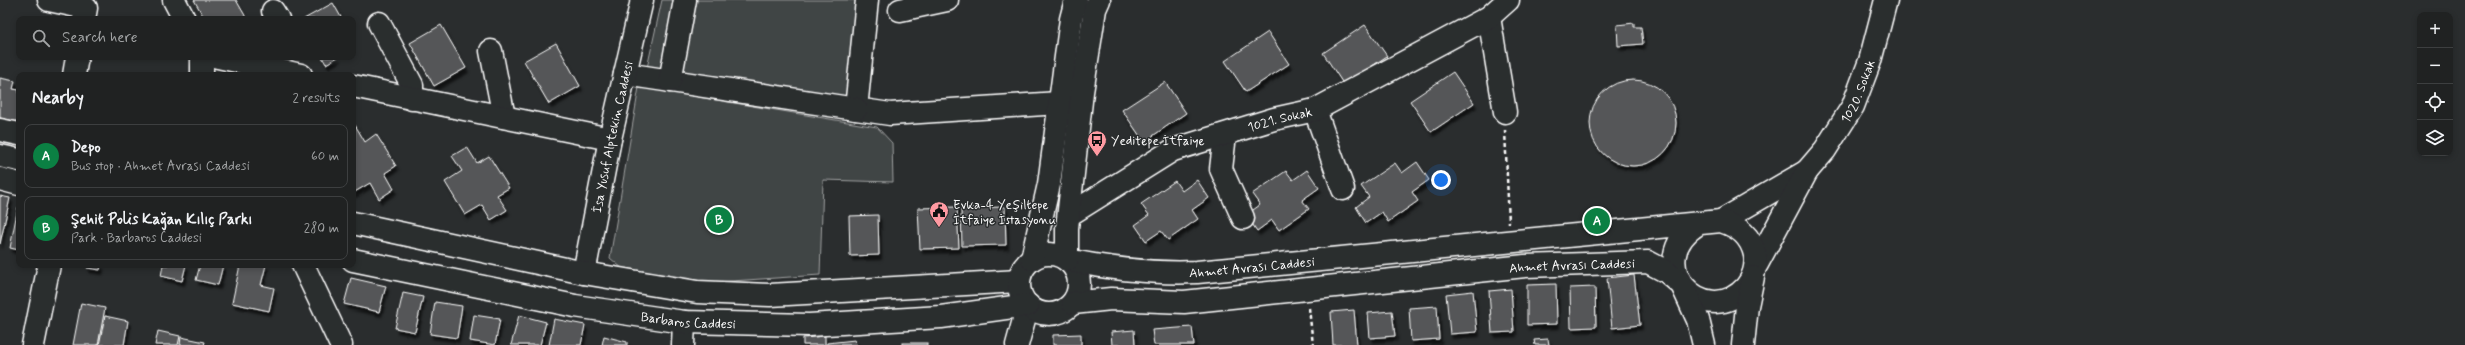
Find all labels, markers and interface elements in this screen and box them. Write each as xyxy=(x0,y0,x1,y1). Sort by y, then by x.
map controls xyxy=(2417,12,2453,156)
button: + xyxy=(2417,12,2453,48)
search box xyxy=(16,16,356,60)
icon: search xyxy=(30,27,52,49)
text: Search here xyxy=(62,28,138,48)
button: − xyxy=(2417,48,2453,84)
street label: 1020. Sokak xyxy=(1837,57,1880,127)
street label: İsa Yusuf Alptekin Caddesi xyxy=(589,60,638,214)
button: locate xyxy=(2417,84,2453,120)
text: Nearby xyxy=(32,87,84,109)
text: 2 results xyxy=(293,90,340,107)
street label: 1021. Sokak xyxy=(1246,104,1314,137)
button: layers xyxy=(2417,120,2453,156)
bus stop icon: Yeditepe İtfaiye xyxy=(1086,129,1108,157)
place label: Yeditepe İtfaiye xyxy=(1111,133,1205,150)
text: Depo xyxy=(71,138,101,158)
text: A xyxy=(42,148,50,165)
text: 60 m xyxy=(311,148,339,165)
text: Bus stop · Ahmet Avrası Caddesi xyxy=(71,158,250,175)
your location xyxy=(1431,170,1451,190)
place label: Evka-4 Yeşiltepe İtfaiye İstasyonu xyxy=(953,197,1056,229)
public building icon: Evka-4 Yeşiltepe İtfaiye İstasyonu xyxy=(928,200,950,228)
pin: B xyxy=(706,205,732,235)
pin: A xyxy=(1584,206,1610,236)
text: Şehit Polis Kağan Kılıç Parkı xyxy=(71,210,253,230)
text: B xyxy=(42,220,50,237)
text: 280 m xyxy=(304,220,339,237)
text: Park · Barbaros Caddesi xyxy=(71,230,202,247)
street label: Ahmet Avrası Caddesi xyxy=(1189,254,1316,282)
street label: Ahmet Avrası Caddesi xyxy=(1508,255,1635,278)
street label: Barbaros Caddesi xyxy=(640,309,736,333)

